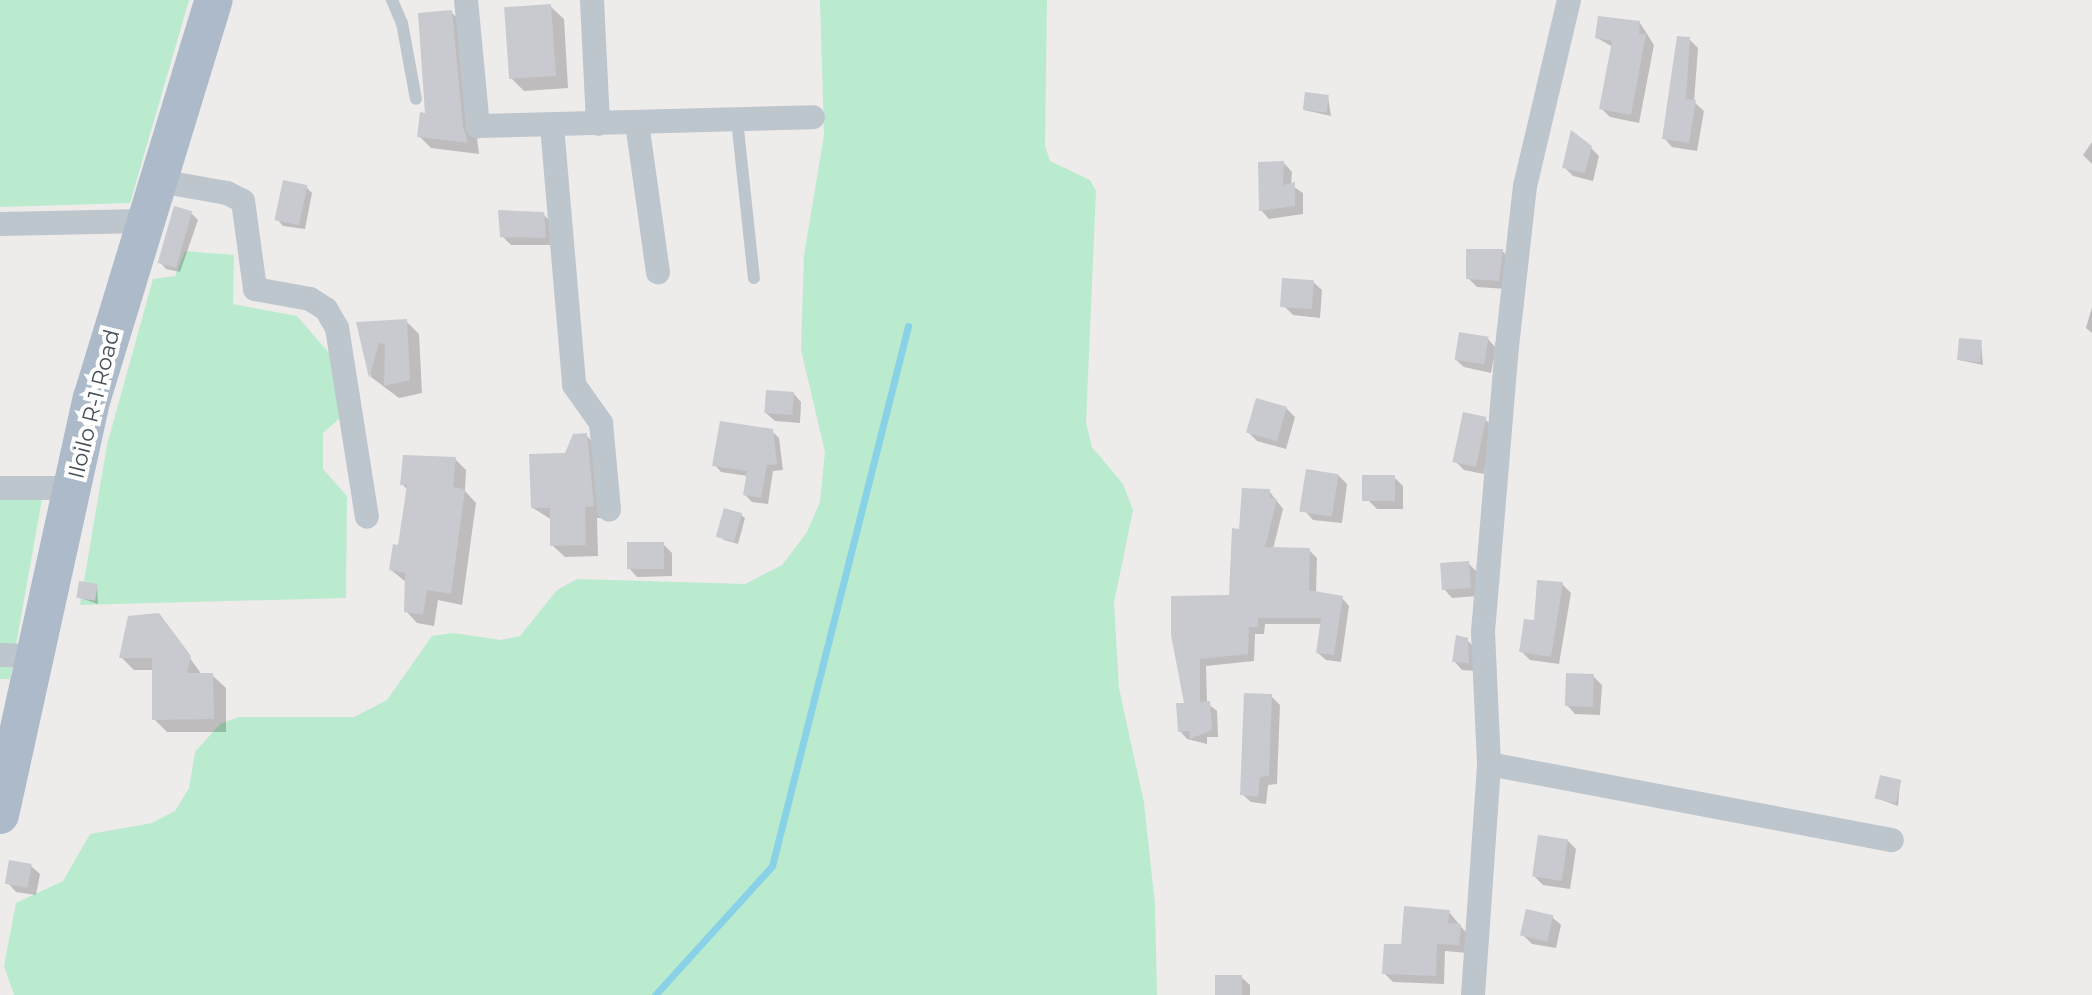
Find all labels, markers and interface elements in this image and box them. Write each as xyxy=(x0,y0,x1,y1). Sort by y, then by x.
street label: Iloilo R-1 Road xyxy=(63,327,125,481)

